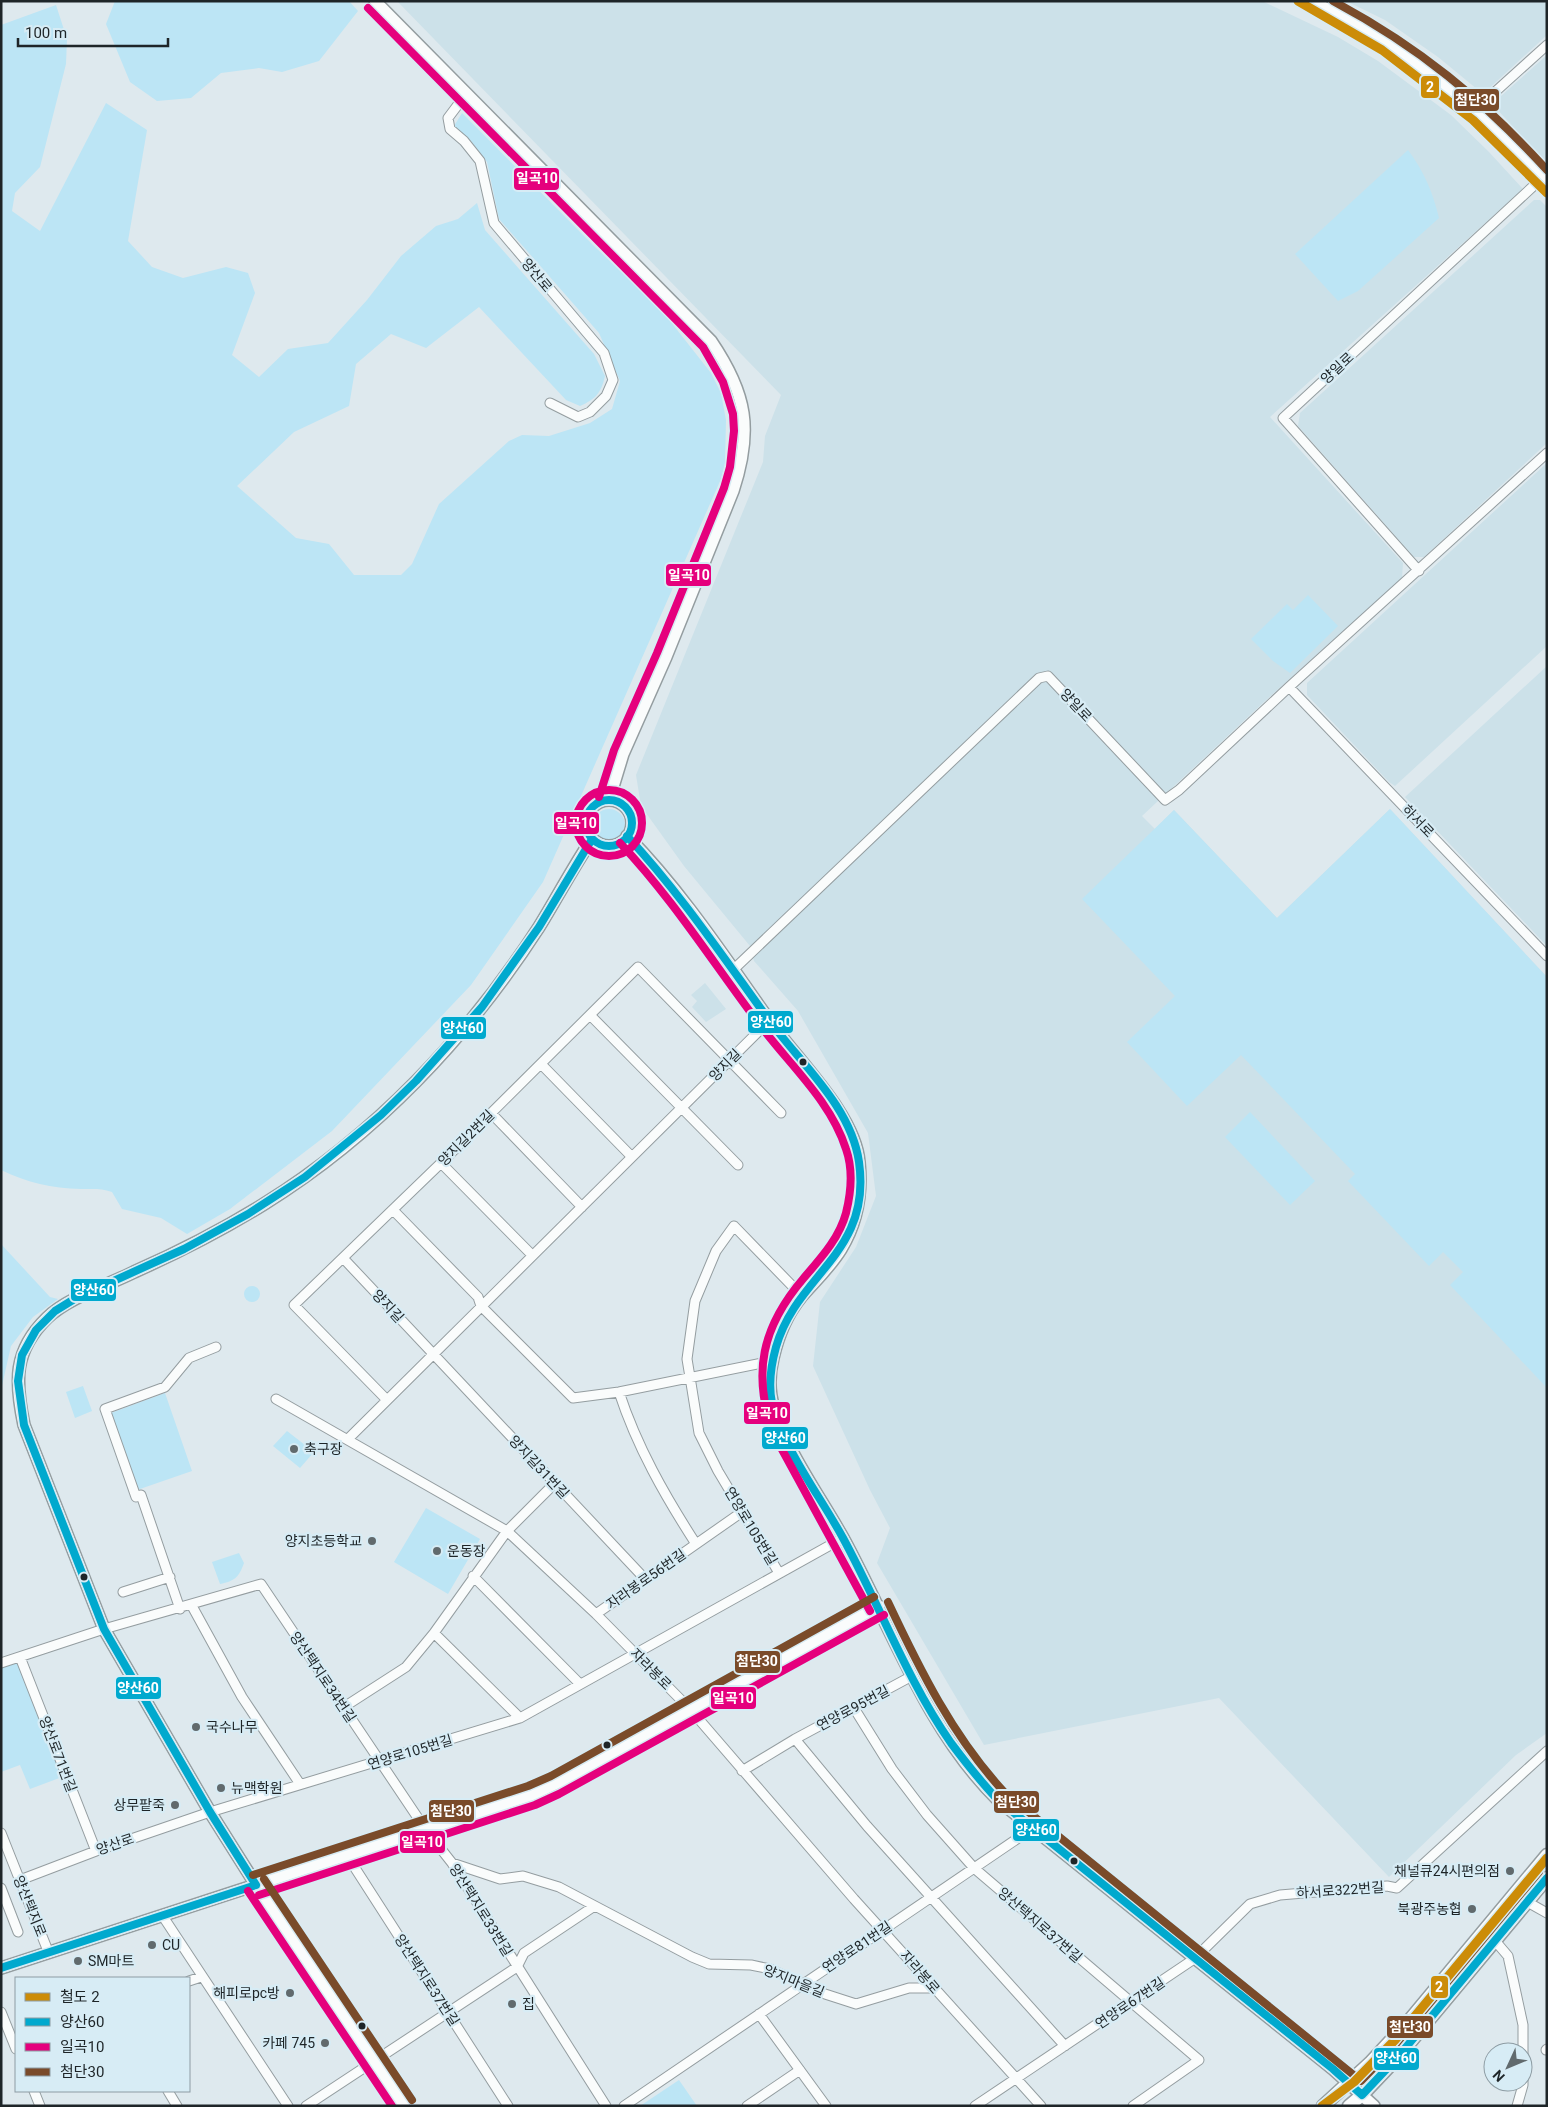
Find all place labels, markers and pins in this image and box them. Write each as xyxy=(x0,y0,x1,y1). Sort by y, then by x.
unlabelled marker xyxy=(798,1057,808,1067)
place label: 축구장 xyxy=(304,1441,343,1457)
marker: 축구장 xyxy=(288,1443,300,1455)
place label: 양지초등학교 xyxy=(285,1533,362,1549)
marker: 양지초등학교 xyxy=(366,1535,378,1547)
place label: 운동장 xyxy=(447,1543,486,1559)
marker: 운동장 xyxy=(431,1545,443,1557)
unlabelled marker xyxy=(79,1572,89,1582)
place label: 국수나무 xyxy=(206,1719,258,1735)
marker: 국수나무 xyxy=(190,1721,202,1733)
unlabelled marker xyxy=(602,1740,612,1750)
place label: 뉴맥학원 xyxy=(231,1780,283,1796)
marker: 뉴맥학원 xyxy=(215,1782,227,1794)
place label: 상무팥죽 xyxy=(113,1797,165,1813)
marker: 상무팥죽 xyxy=(169,1799,181,1811)
unlabelled marker xyxy=(1069,1856,1079,1866)
place label: 채널큐24시편의점 xyxy=(1394,1863,1500,1879)
marker: 채널큐24시편의점 xyxy=(1504,1865,1516,1877)
place label: 북광주농협 xyxy=(1398,1901,1462,1917)
marker: 북광주농협 xyxy=(1466,1903,1478,1915)
place label: CU xyxy=(162,1937,180,1953)
marker: CU xyxy=(146,1939,158,1951)
place label: SM마트 xyxy=(88,1953,134,1969)
marker: SM마트 xyxy=(72,1955,84,1967)
place label: 해피로pc방 xyxy=(213,1985,280,2001)
marker: 해피로pc방 xyxy=(284,1987,296,1999)
place label: 집 xyxy=(522,1996,535,2012)
marker: 집 xyxy=(506,1998,518,2010)
unlabelled marker xyxy=(357,2021,367,2031)
place label: 카페 745 xyxy=(262,2035,315,2051)
marker: 카페 745 xyxy=(319,2037,331,2049)

